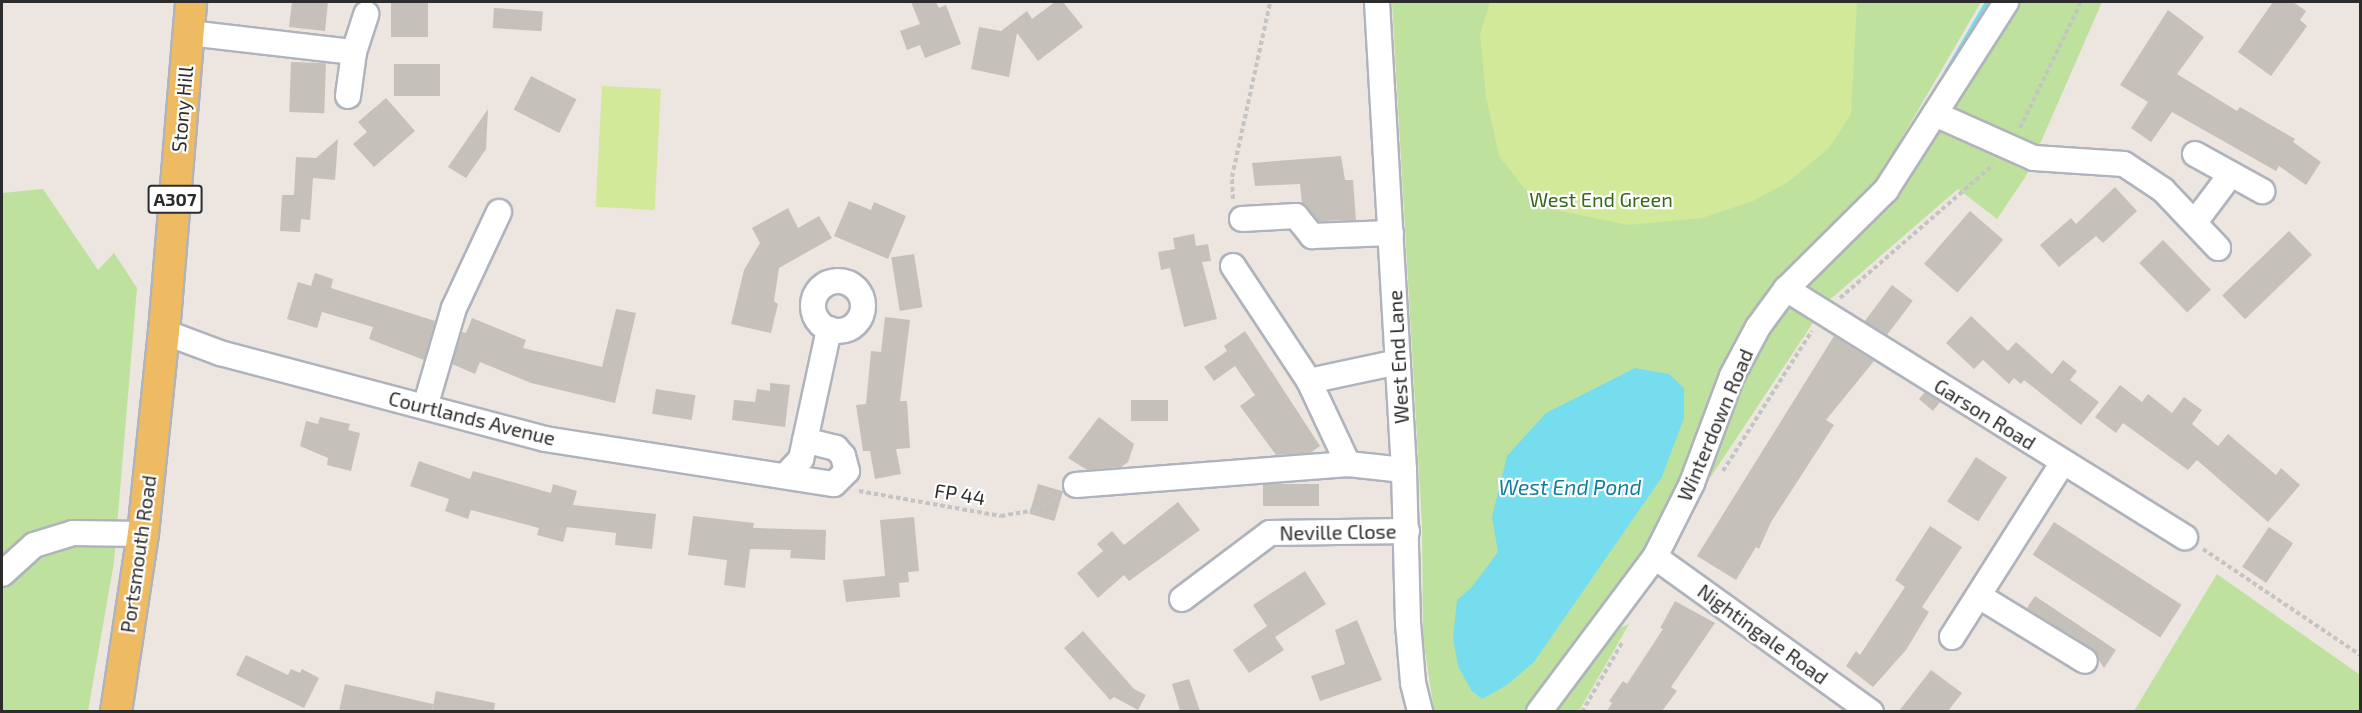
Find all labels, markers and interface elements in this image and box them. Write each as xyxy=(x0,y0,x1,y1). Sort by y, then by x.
street label: Stony Hill xyxy=(166,65,198,153)
road number: A307 xyxy=(146,184,204,214)
park label: West End Green xyxy=(1529,187,1673,211)
street label: West End Lane xyxy=(1383,289,1413,425)
street label: Winterdown Road xyxy=(1672,345,1758,505)
street label: Garson Road xyxy=(1930,373,2040,455)
street label: Courtlands Avenue xyxy=(386,386,558,450)
street label: Portsmouth Road xyxy=(115,474,161,634)
water label: West End Pond xyxy=(1499,474,1641,500)
street label: FP 44 xyxy=(933,478,987,510)
street label: Neville Close xyxy=(1279,519,1397,545)
street label: Nightingale Road xyxy=(1693,579,1833,689)

